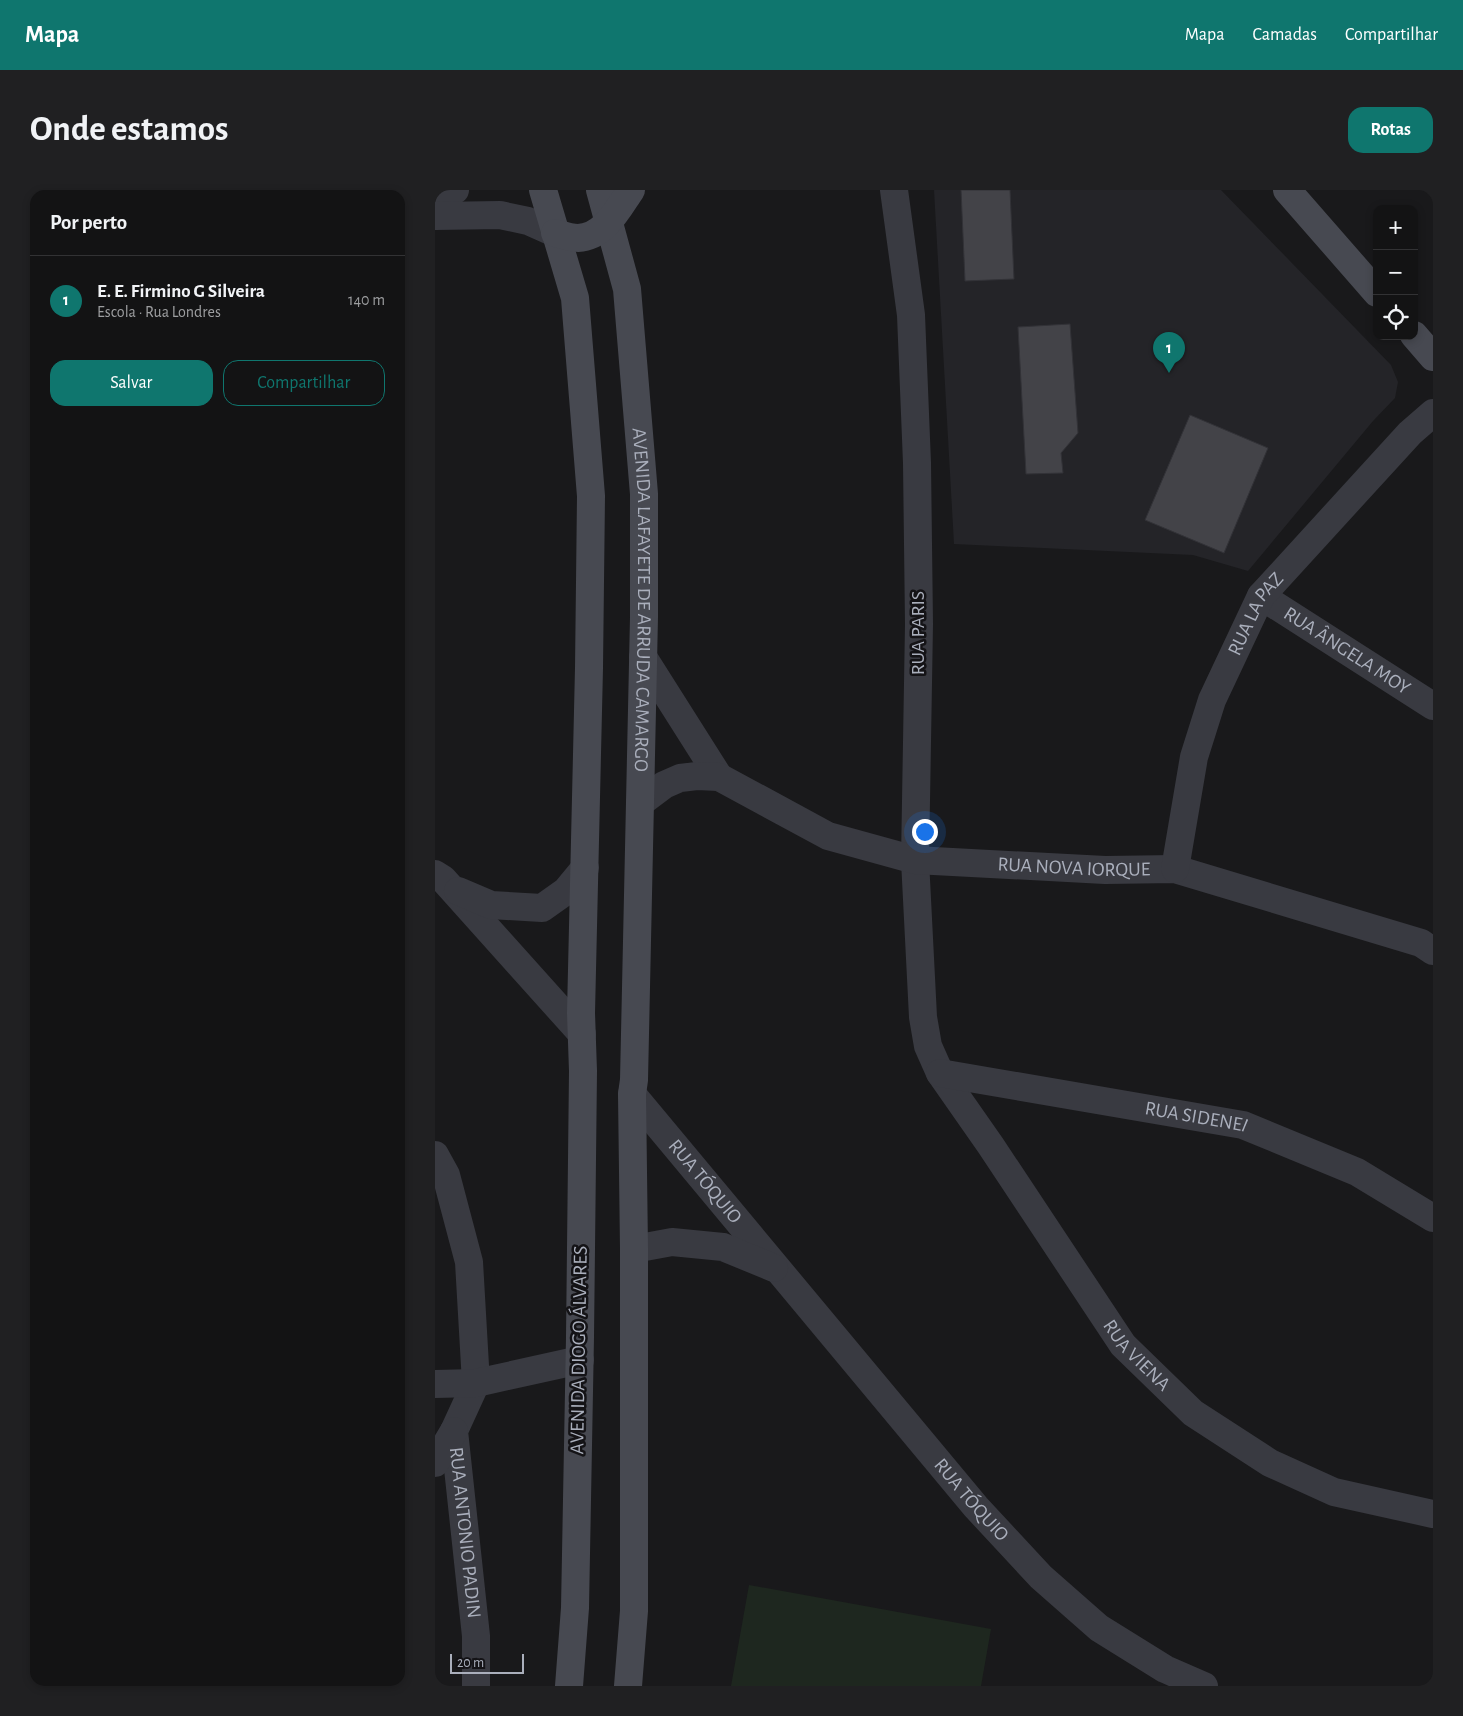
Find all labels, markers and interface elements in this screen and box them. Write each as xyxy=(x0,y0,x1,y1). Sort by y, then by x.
text: Mapa xyxy=(25,23,79,47)
text: Mapa xyxy=(1185,26,1224,44)
text: Camadas xyxy=(1252,26,1317,44)
text: Compartilhar xyxy=(1345,26,1438,44)
button: Rotas xyxy=(1348,107,1433,153)
text: Onde estamos xyxy=(30,112,229,147)
map controls xyxy=(1373,205,1418,340)
button: + xyxy=(1373,205,1418,250)
text: Por perto xyxy=(50,212,127,233)
button: − xyxy=(1373,250,1418,295)
text: E. E. Firmino G Silveira xyxy=(97,282,265,301)
text: 1 xyxy=(63,292,69,308)
text: 140 m xyxy=(348,292,385,308)
button: locate xyxy=(1373,295,1418,340)
text: Escola · Rua Londres xyxy=(97,304,221,320)
pin: 1 xyxy=(1153,332,1185,373)
button: Salvar xyxy=(50,360,213,406)
button: Compartilhar xyxy=(223,360,385,406)
street label: AVENIDA LAFAYETE DE ARRUDA CAMARGO xyxy=(629,427,654,772)
street label: RUA LA PAZ xyxy=(1224,569,1287,659)
street label: RUA PARIS xyxy=(908,591,928,675)
street label: RUA ÂNGELA MOY xyxy=(1280,603,1414,699)
your location xyxy=(912,819,938,845)
street label: RUA NOVA IORQUE xyxy=(997,854,1151,880)
street label: RUA SIDENEI xyxy=(1143,1098,1251,1136)
street label: RUA TÓQUIO xyxy=(664,1136,745,1227)
street label: AVENIDA DIOGO ÁLVARES xyxy=(566,1245,591,1454)
street label: RUA VIENA xyxy=(1099,1316,1174,1395)
street label: RUA ANTONIO PADIN xyxy=(446,1446,484,1619)
street label: RUA TÓQUIO xyxy=(930,1455,1012,1545)
scale bar xyxy=(450,1651,524,1674)
text: 20 m xyxy=(457,1656,484,1670)

